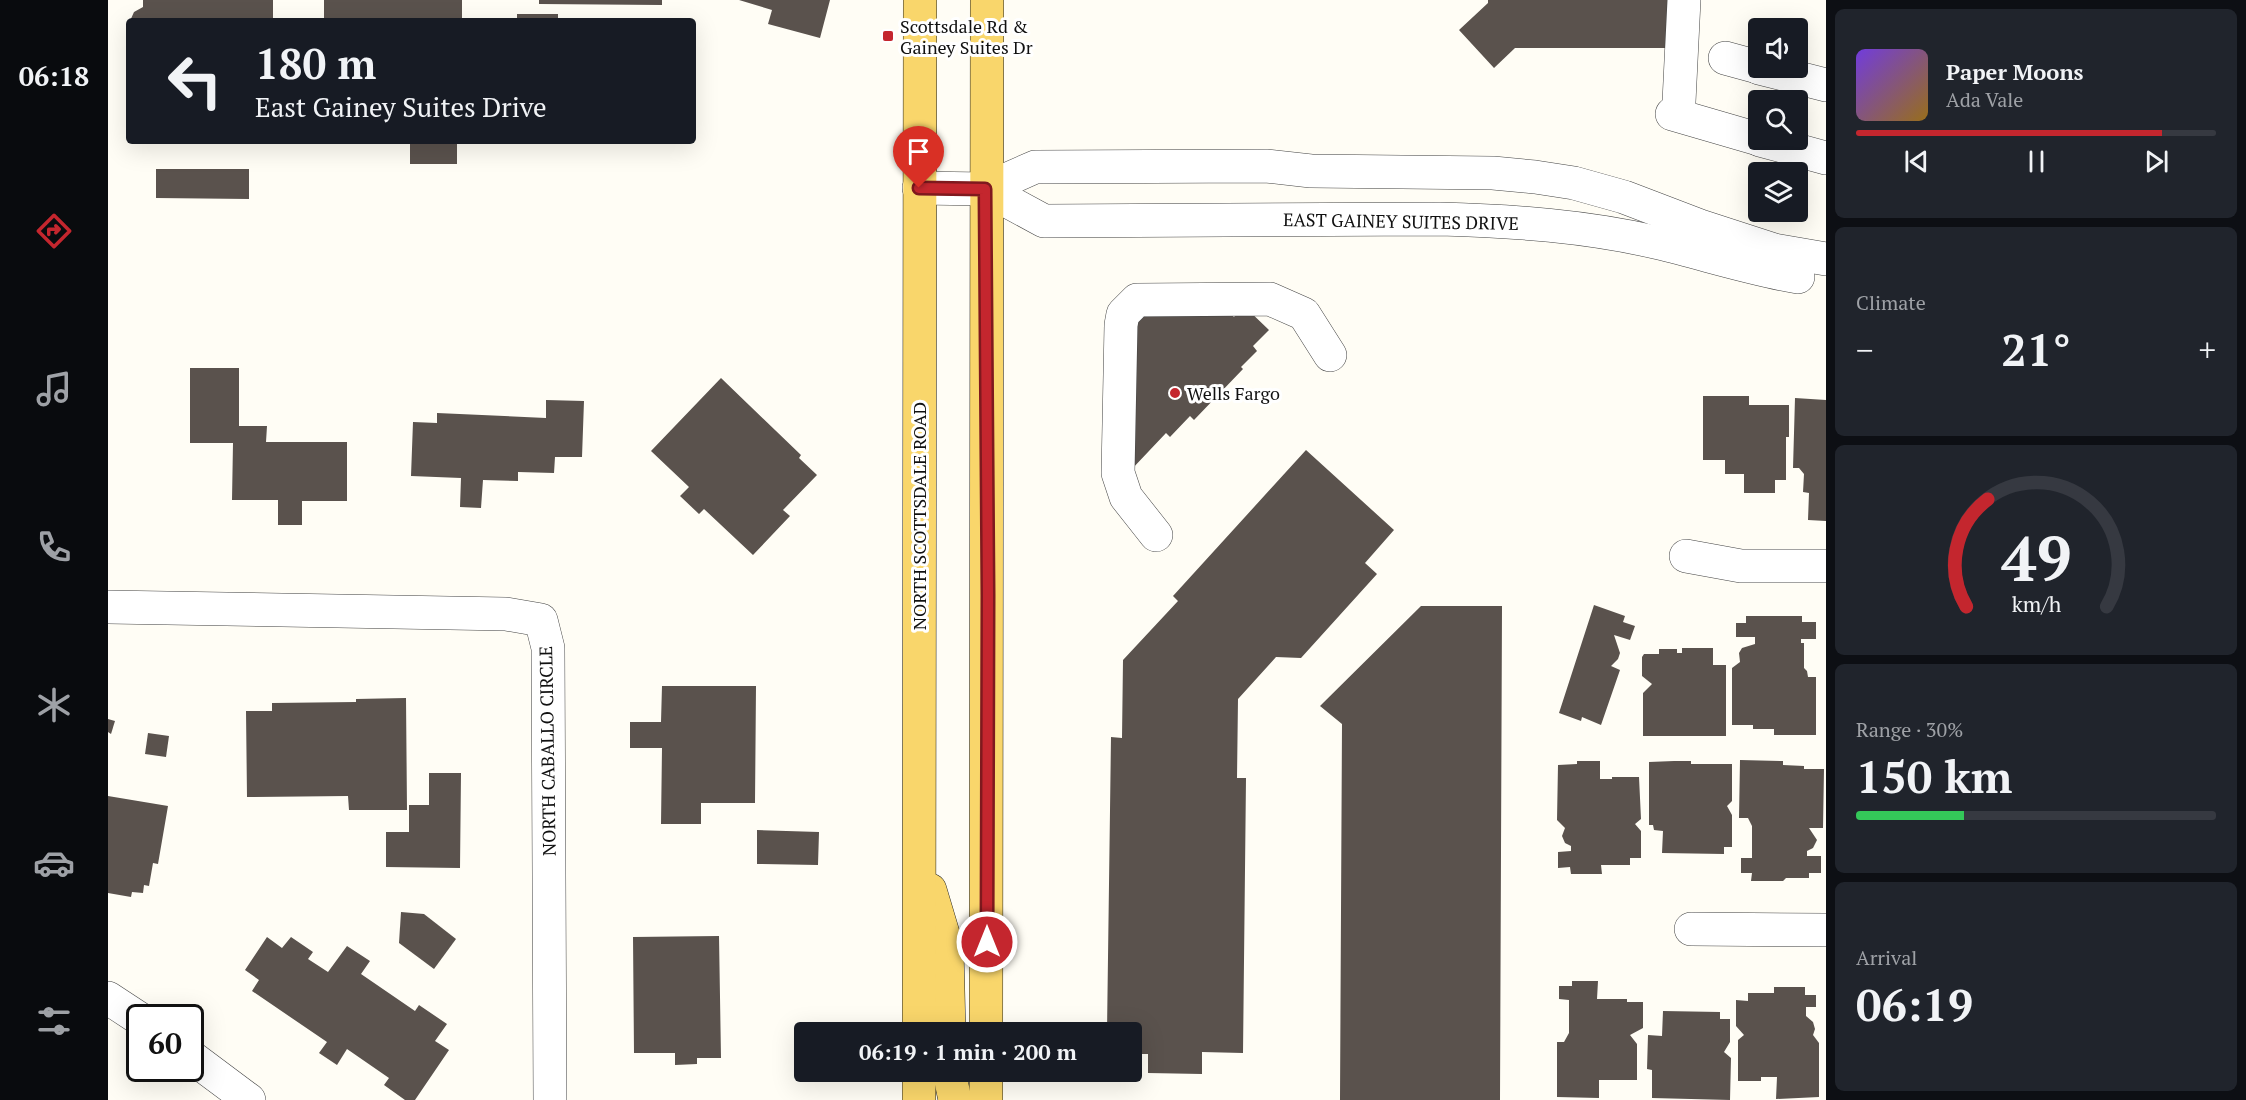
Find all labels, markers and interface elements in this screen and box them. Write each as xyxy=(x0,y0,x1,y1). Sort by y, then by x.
place label: Scottsdale Rd & Gainey Suites Dr xyxy=(900,14,1033,59)
map controls xyxy=(1748,18,1808,222)
button: sound xyxy=(1748,18,1808,78)
marker: Scottsdale Rd & Gainey Suites Dr xyxy=(881,29,895,43)
text: 180 m xyxy=(255,35,376,91)
icon: left xyxy=(156,42,234,120)
text: Paper Moons xyxy=(1946,57,2084,86)
text: 06:18 xyxy=(19,58,89,94)
text: Ada Vale xyxy=(1946,86,2023,113)
text: East Gainey Suites Drive xyxy=(255,89,547,125)
button: search xyxy=(1748,90,1808,150)
pin xyxy=(893,126,944,188)
icon: arrive xyxy=(902,135,935,168)
icon: previous xyxy=(1900,145,1933,178)
icon: pause xyxy=(2020,145,2053,178)
icon: next xyxy=(2140,145,2173,178)
button: layers xyxy=(1748,162,1808,222)
street label: EAST GAINEY SUITES DRIVE xyxy=(1283,207,1519,235)
icon: directions xyxy=(33,210,75,252)
text: Climate xyxy=(1856,289,1926,316)
text: 21° xyxy=(2001,319,2071,379)
text: − xyxy=(1856,328,1874,371)
text: + xyxy=(2198,328,2216,371)
icon: music xyxy=(33,368,75,410)
place label: Wells Fargo xyxy=(1187,381,1280,405)
marker: Wells Fargo xyxy=(1168,386,1182,400)
street label: NORTH SCOTTSDALE ROAD xyxy=(907,402,931,630)
text: 49 xyxy=(2001,516,2071,599)
icon: phone xyxy=(33,526,75,568)
text: km/h xyxy=(2011,590,2061,618)
street label: NORTH CABALLO CIRCLE xyxy=(533,646,561,856)
icon: climate xyxy=(33,684,75,726)
text: Range · 30% xyxy=(1856,716,1963,743)
text: 150 km xyxy=(1856,746,2012,806)
icon: car xyxy=(33,842,75,884)
position arrow xyxy=(955,910,1019,974)
text: Arrival xyxy=(1856,944,1917,971)
text: 06:19 xyxy=(1856,974,1973,1034)
icon: filters xyxy=(33,1000,75,1042)
speed limit sign: 60 xyxy=(126,1004,204,1082)
text: 06:19 · 1 min · 200 m xyxy=(859,1037,1077,1066)

